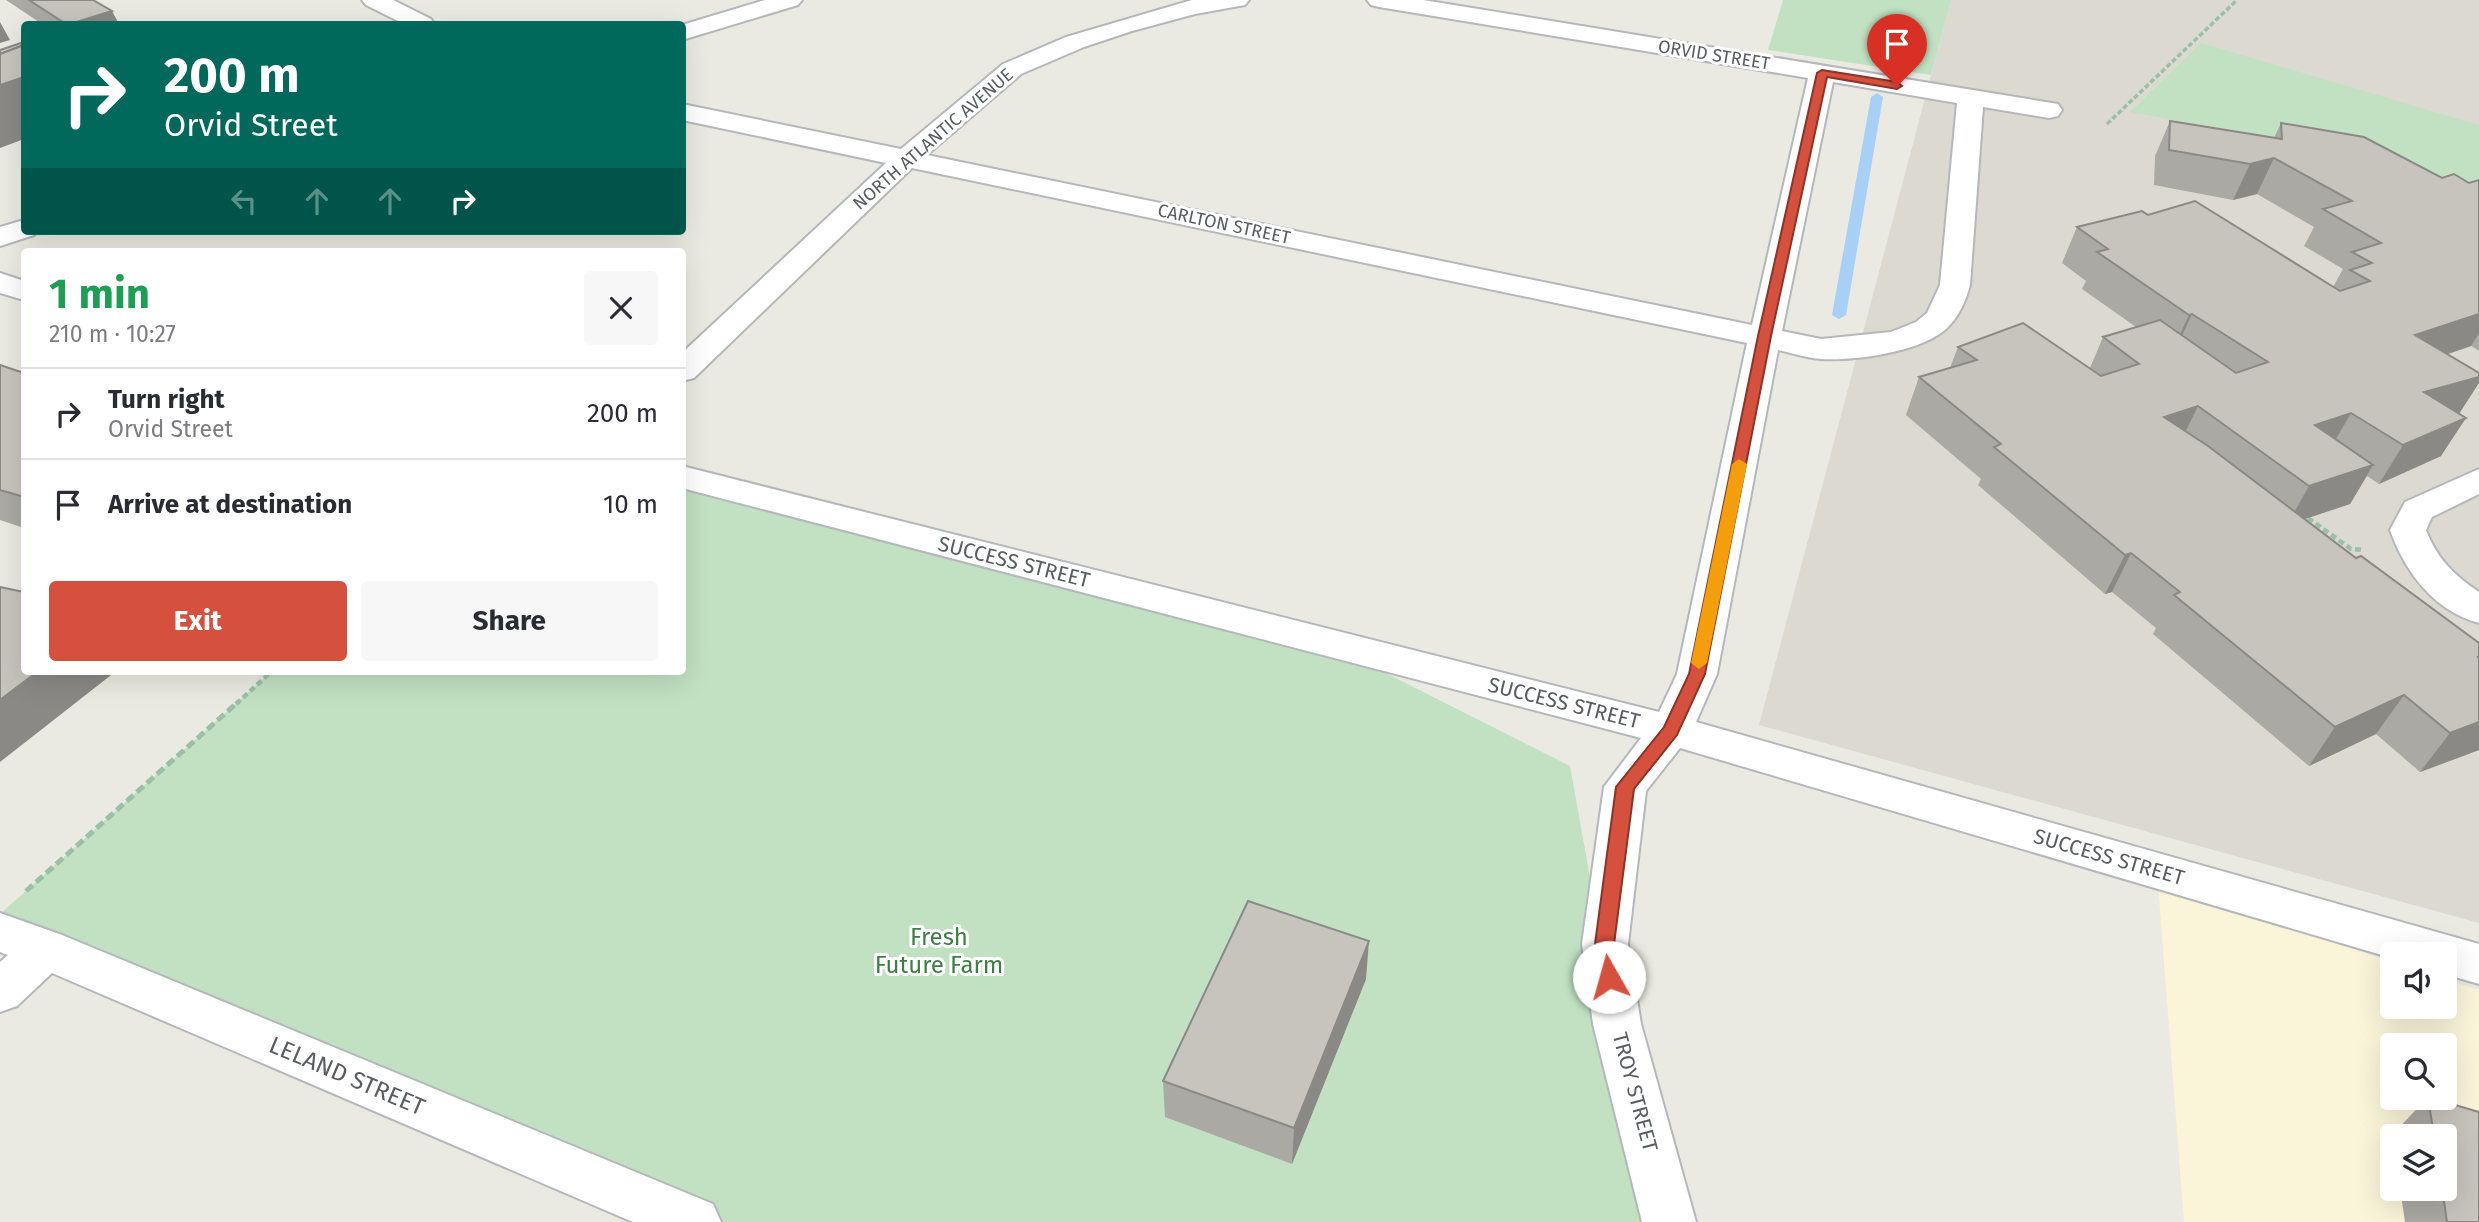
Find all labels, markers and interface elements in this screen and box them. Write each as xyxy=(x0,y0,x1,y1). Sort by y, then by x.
pin xyxy=(1867,14,1927,86)
icon: arrive xyxy=(1878,25,1916,63)
street label: ORVID STREET xyxy=(1656,35,1772,75)
text: 200 m xyxy=(164,46,300,105)
icon: right xyxy=(49,49,140,140)
street label: NORTH ATLANTIC AVENUE xyxy=(848,63,1018,215)
text: Orvid Street xyxy=(164,106,338,144)
icon: left xyxy=(225,182,263,220)
icon: ahead xyxy=(298,182,336,220)
icon: ahead xyxy=(371,182,409,220)
icon: right xyxy=(444,182,482,220)
street label: CARLTON STREET xyxy=(1156,199,1293,249)
text: 1 min xyxy=(49,269,150,319)
button: close xyxy=(584,271,658,345)
text: 210 m · 10:27 xyxy=(49,320,176,348)
text: Turn right xyxy=(108,384,225,415)
icon: right xyxy=(49,395,87,433)
text: 200 m xyxy=(587,398,658,429)
text: Orvid Street xyxy=(108,415,233,443)
icon: arrive xyxy=(49,486,87,524)
text: Arrive at destination xyxy=(108,489,352,520)
text: 10 m xyxy=(603,489,658,520)
street label: SUCCESS STREET xyxy=(935,531,1093,593)
button: Exit xyxy=(49,581,347,661)
button: Share xyxy=(361,581,658,661)
street label: SUCCESS STREET xyxy=(1485,672,1643,734)
street label: SUCCESS STREET xyxy=(2031,823,2187,891)
park label: Fresh Future Farm xyxy=(875,923,1003,979)
position arrow xyxy=(1572,940,1646,1014)
map controls xyxy=(2380,942,2457,1201)
button: sound xyxy=(2380,942,2457,1019)
street label: TROY STREET xyxy=(1607,1030,1663,1155)
street label: LELAND STREET xyxy=(265,1031,430,1122)
button: search xyxy=(2380,1033,2457,1110)
button: layers xyxy=(2380,1124,2457,1201)

